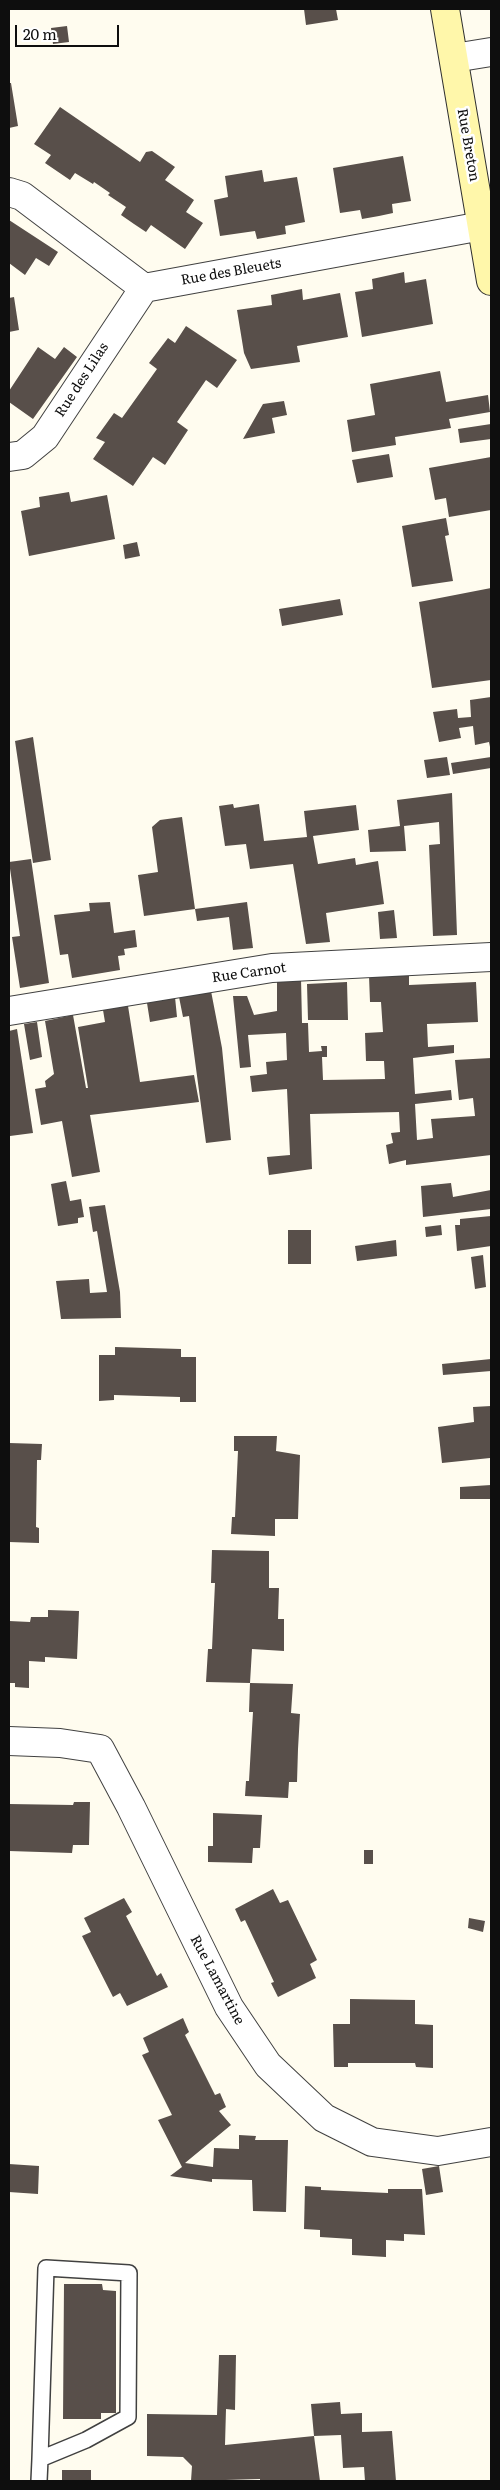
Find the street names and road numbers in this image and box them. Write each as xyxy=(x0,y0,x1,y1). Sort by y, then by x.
street label: Rue Breton xyxy=(453,107,483,183)
street label: Rue des Bleuets xyxy=(179,255,283,289)
street label: Rue des Lilas xyxy=(52,340,112,420)
street label: Rue Carnot xyxy=(211,959,287,987)
street label: Rue Lamartine xyxy=(186,1932,248,2028)

